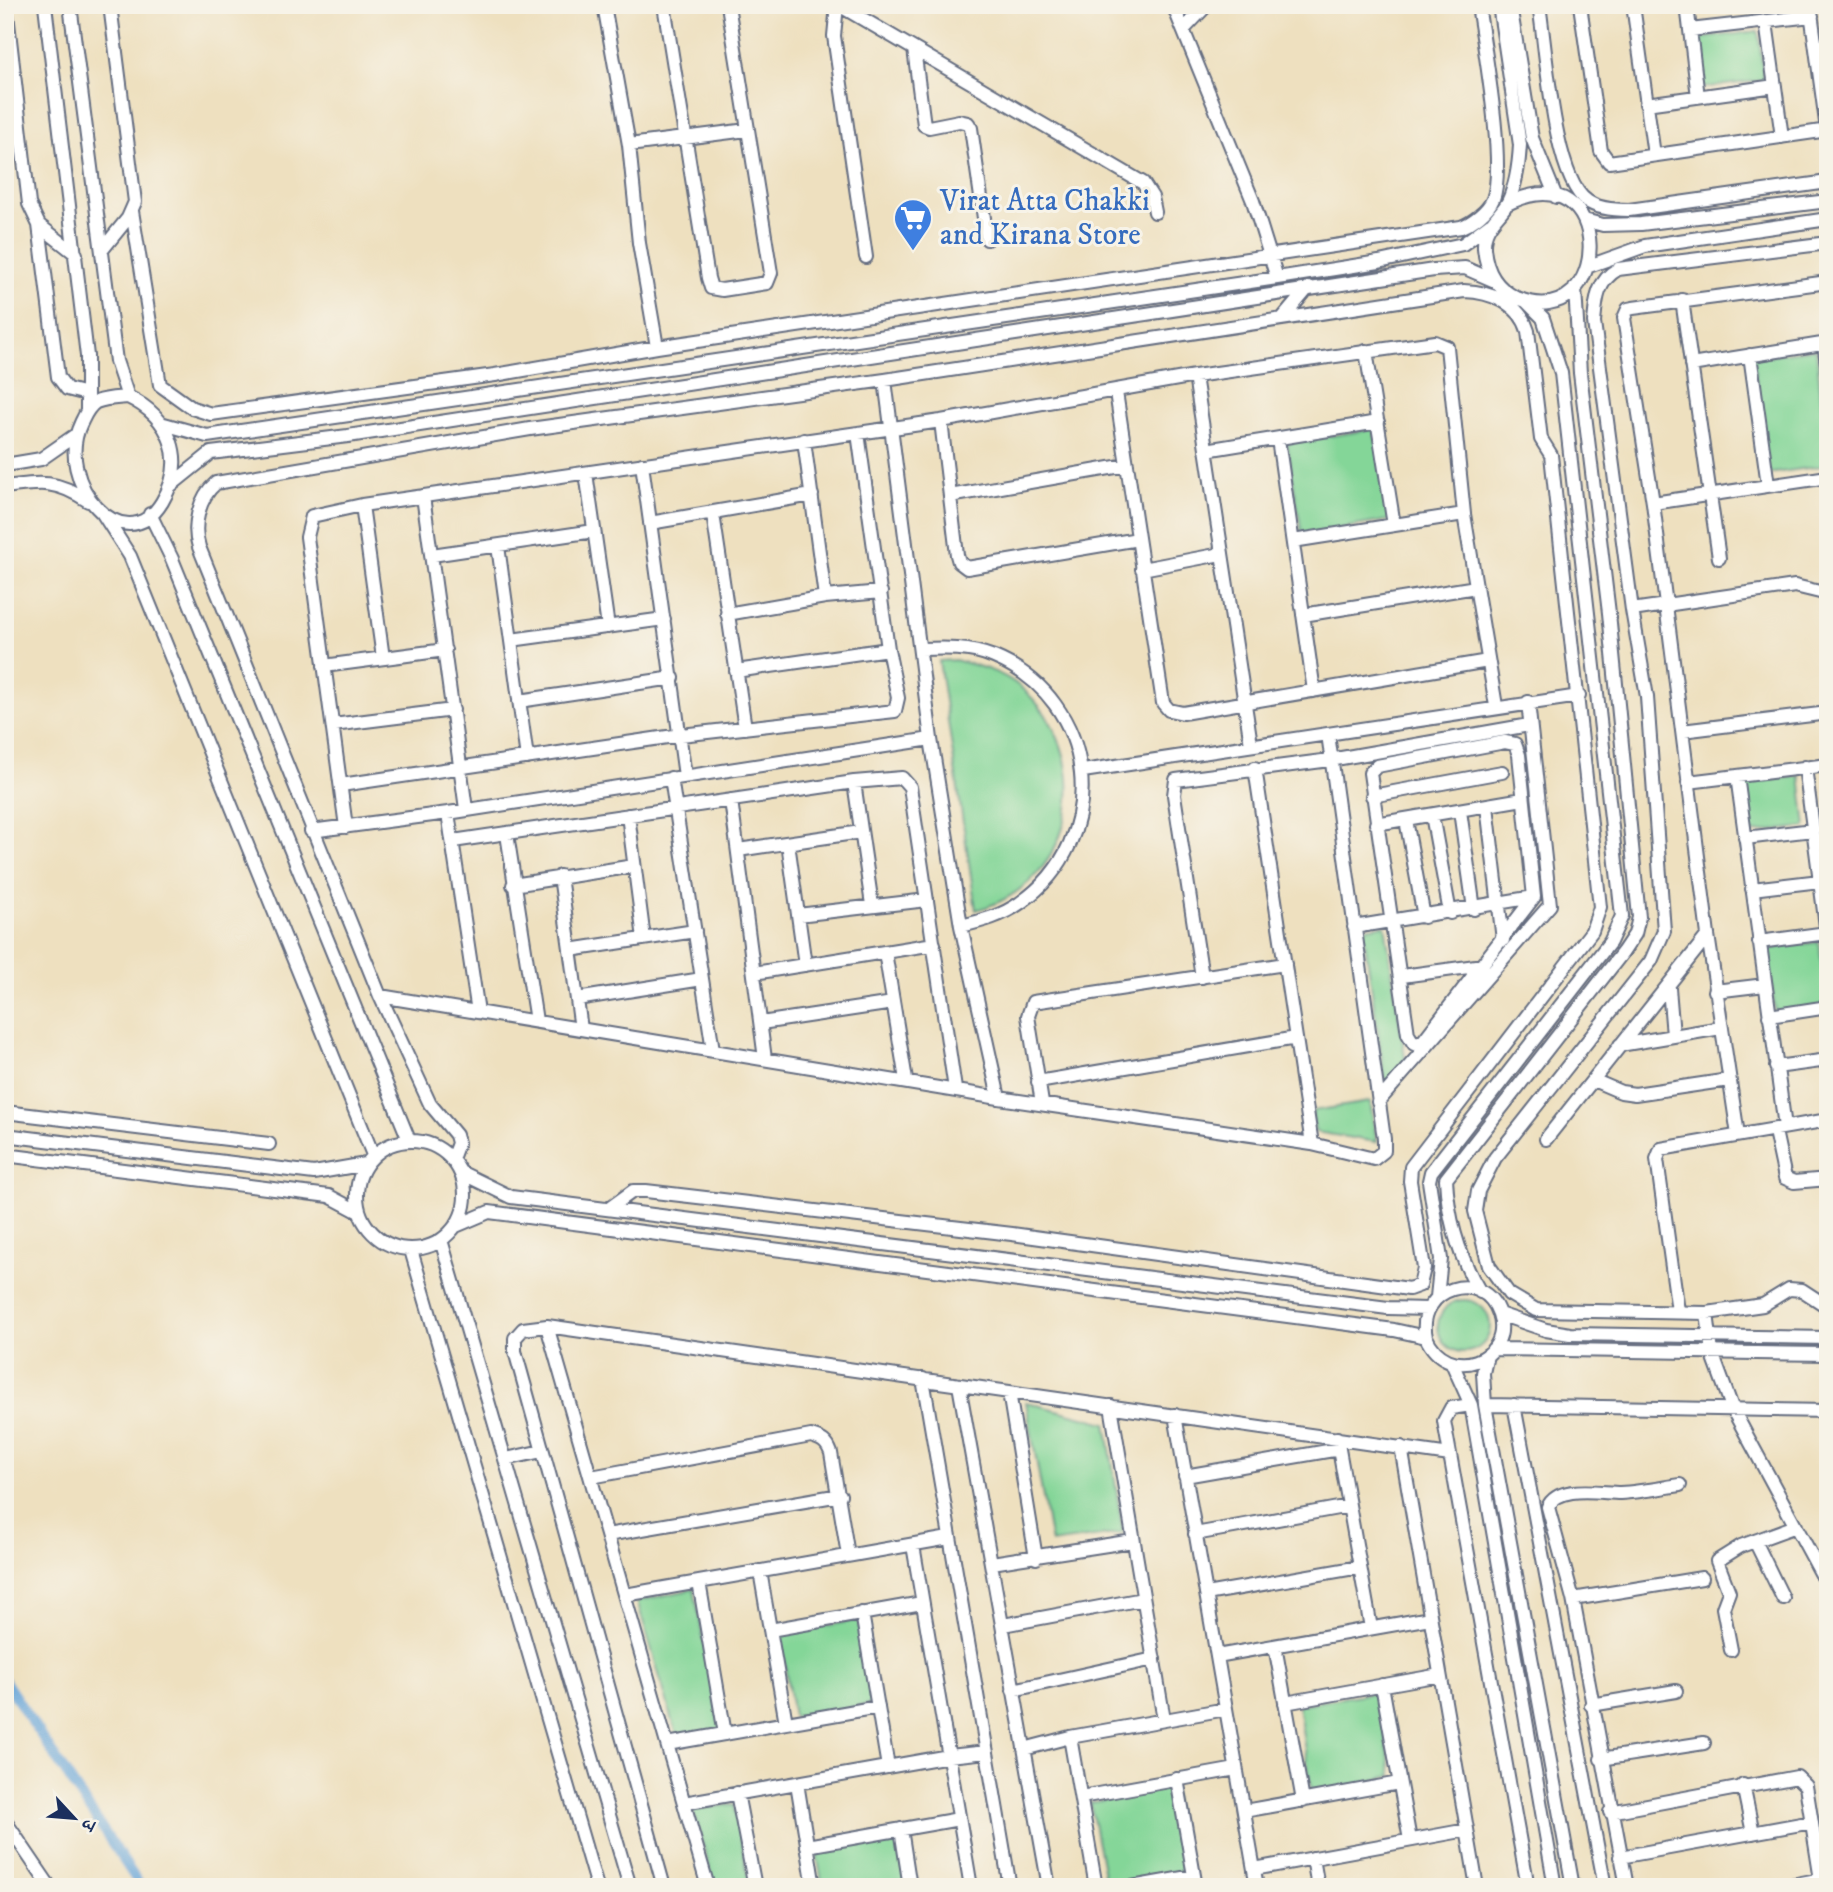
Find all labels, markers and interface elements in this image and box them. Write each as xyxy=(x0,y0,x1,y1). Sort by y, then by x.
place label: Virat Atta Chakki and Kirana Store xyxy=(939,183,1150,254)
supermarket icon: Virat Atta Chakki and Kirana Store xyxy=(892,197,934,252)
north arrow xyxy=(38,1784,108,1854)
text: उ xyxy=(75,1814,101,1835)

